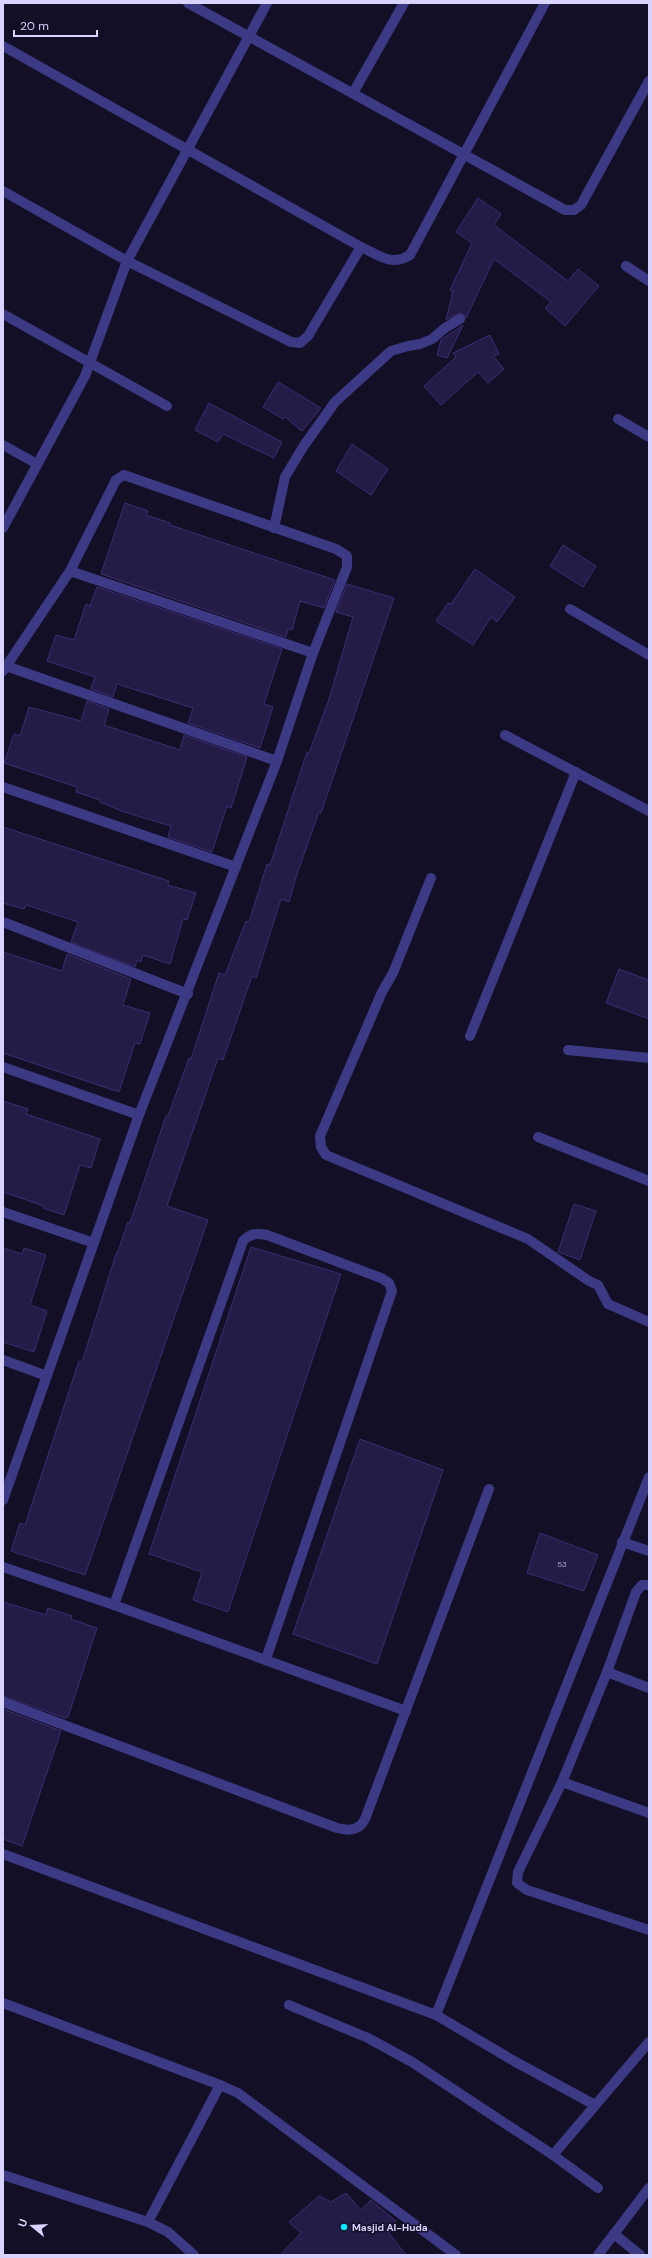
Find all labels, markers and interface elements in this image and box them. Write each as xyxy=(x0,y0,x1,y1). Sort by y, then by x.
scale bar xyxy=(14,12,97,38)
text: 20 m xyxy=(20,18,49,34)
house number: 53 xyxy=(557,1559,567,1569)
north arrow xyxy=(12,2206,52,2246)
text: U xyxy=(15,2217,30,2229)
place label: Masjid AI-Huda xyxy=(352,2221,428,2234)
marker: Masjid AI-Huda xyxy=(339,2222,349,2232)

